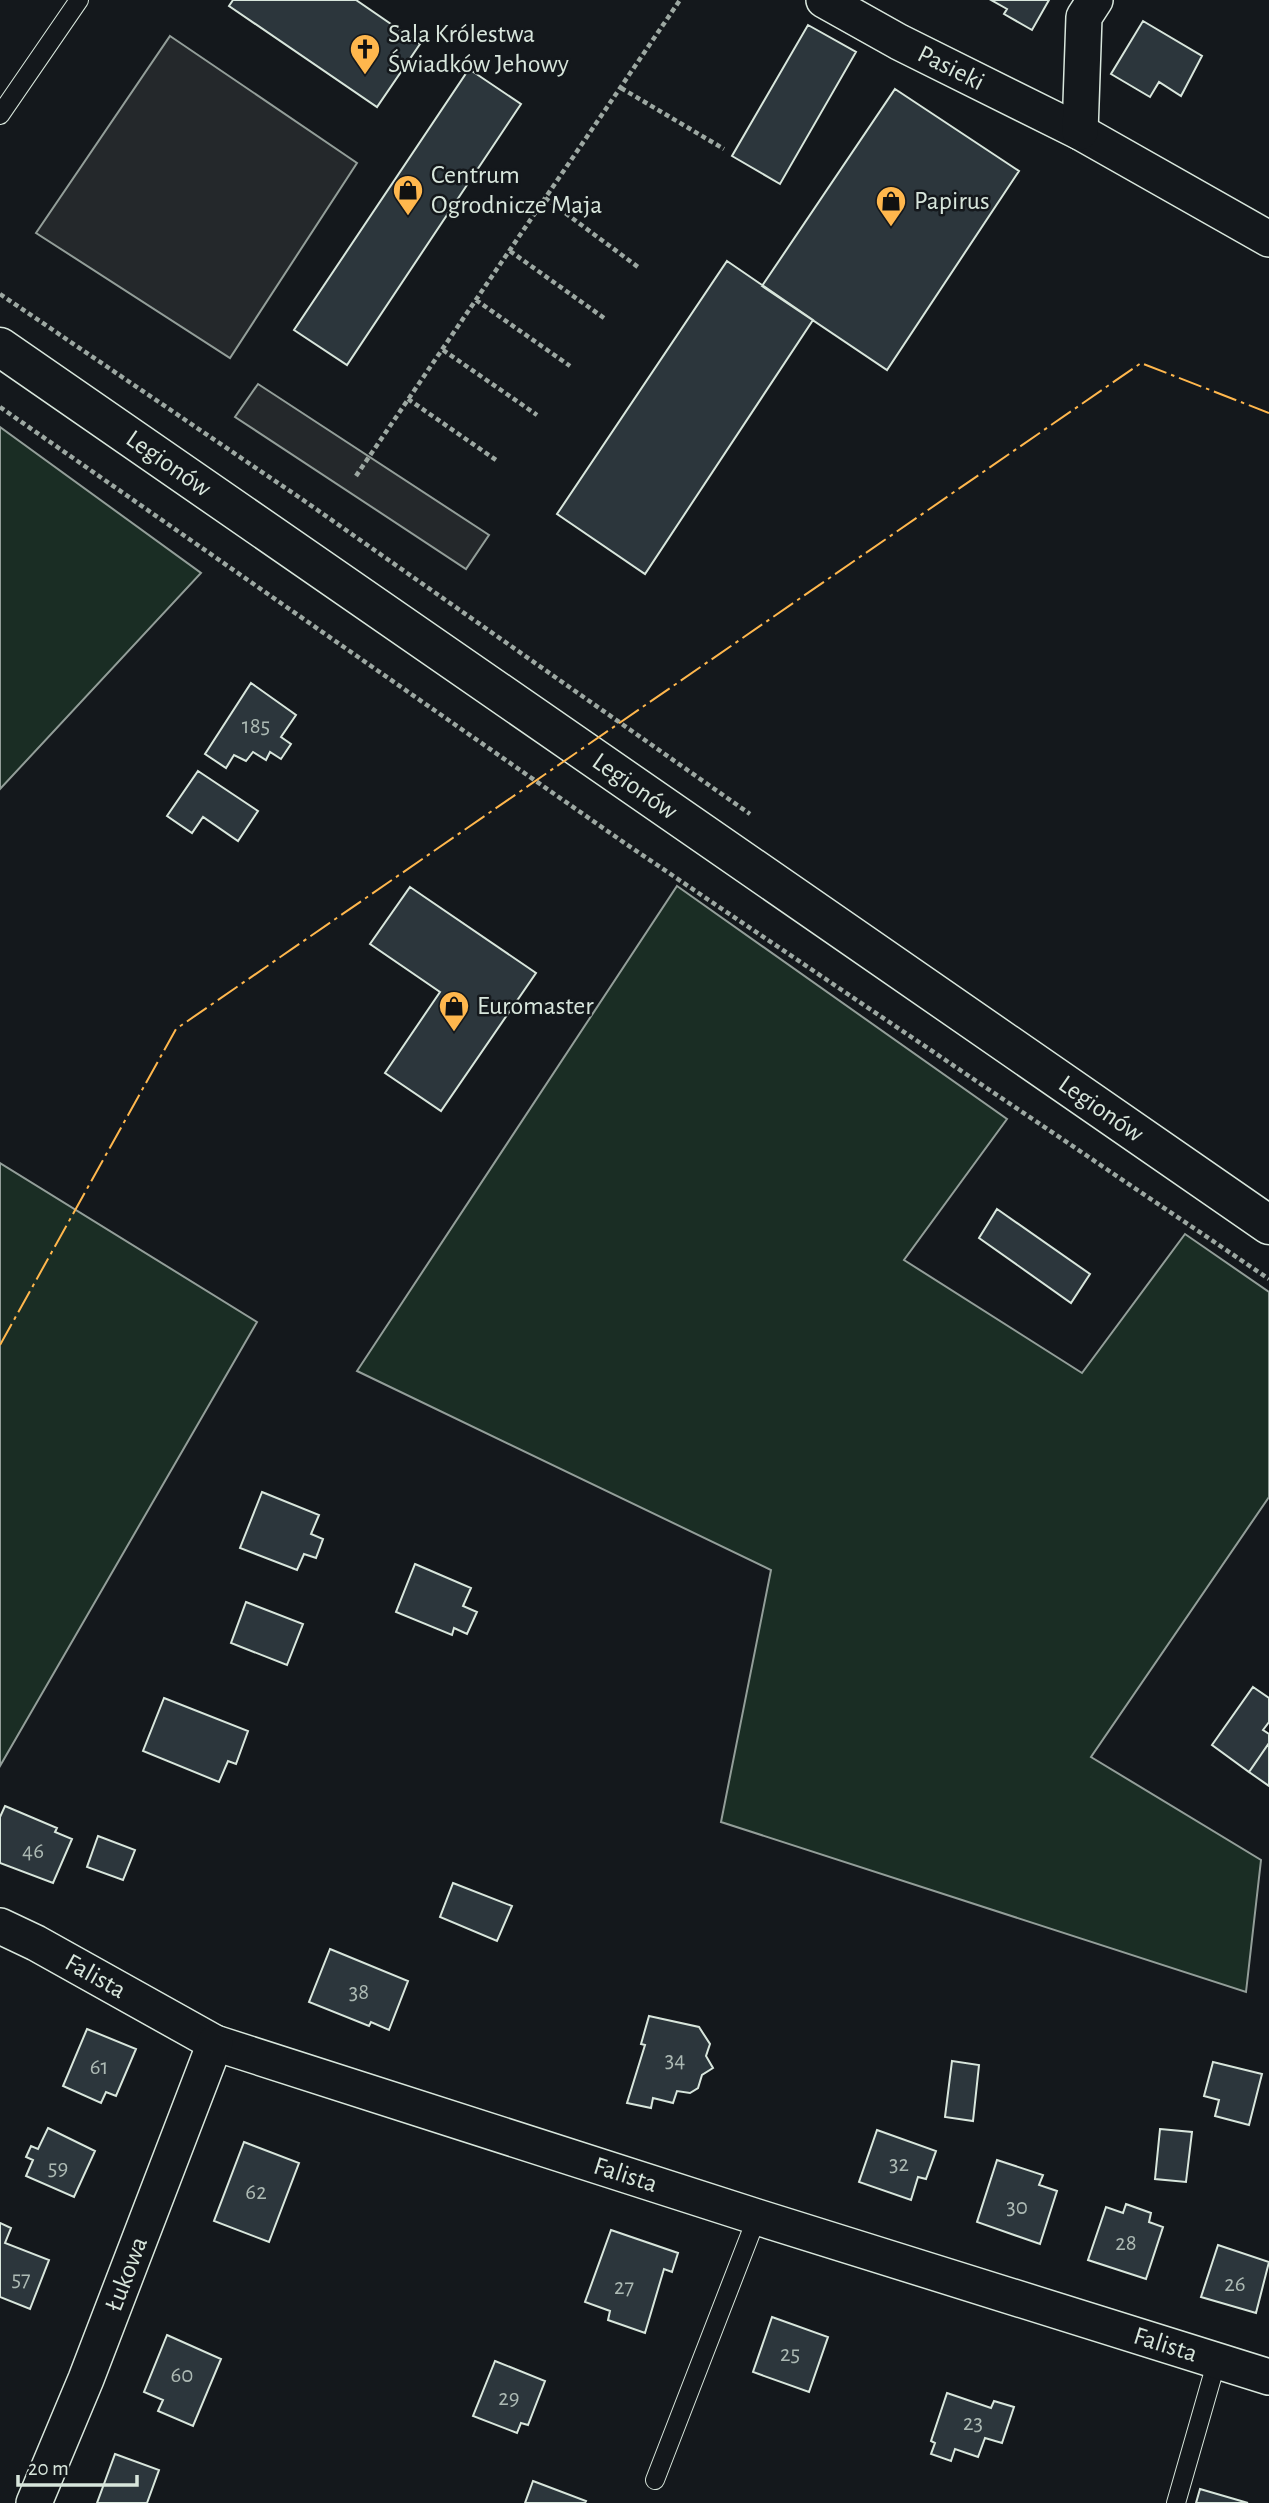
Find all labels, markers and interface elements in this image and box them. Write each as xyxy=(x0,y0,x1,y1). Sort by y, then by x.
place label: Sala Królestwa Świadków Jehowy xyxy=(388,21,569,77)
church icon: Sala Królestwa Świadków Jehowy xyxy=(348,32,382,76)
street label: Pasieki xyxy=(913,40,989,95)
place label: Centrum Ogrodnicze Maja xyxy=(431,162,602,218)
shop icon: Centrum Ogrodnicze Maja xyxy=(391,173,425,217)
shop icon: Papirus xyxy=(874,184,908,228)
place label: Papirus xyxy=(914,188,990,214)
street label: Legionów xyxy=(121,425,216,502)
house number: 185 xyxy=(242,715,270,738)
street label: Legionów xyxy=(588,748,683,825)
shop icon: Euromaster xyxy=(437,989,471,1033)
place label: Euromaster xyxy=(477,993,594,1019)
street label: Legionów xyxy=(1054,1071,1149,1147)
house number: 46 xyxy=(22,1840,44,1863)
street label: Falista xyxy=(61,1949,130,2004)
house number: 38 xyxy=(349,1981,369,2004)
house number: 34 xyxy=(665,2049,685,2072)
house number: 61 xyxy=(90,2056,108,2079)
street label: Falista xyxy=(590,2152,661,2197)
house number: 32 xyxy=(889,2153,909,2176)
house number: 59 xyxy=(48,2157,68,2180)
house number: 62 xyxy=(245,2181,267,2204)
house number: 30 xyxy=(1006,2196,1028,2219)
house number: 28 xyxy=(1115,2232,1137,2255)
street label: Łukowa xyxy=(100,2233,152,2315)
house number: 57 xyxy=(11,2268,31,2291)
house number: 26 xyxy=(1224,2273,1246,2296)
house number: 27 xyxy=(614,2276,634,2299)
street label: Falista xyxy=(1130,2322,1200,2367)
house number: 25 xyxy=(780,2343,800,2366)
house number: 60 xyxy=(171,2364,193,2387)
house number: 29 xyxy=(498,2387,520,2410)
house number: 23 xyxy=(963,2412,983,2435)
scale bar xyxy=(18,2444,136,2488)
text: 20 m xyxy=(28,2458,69,2479)

